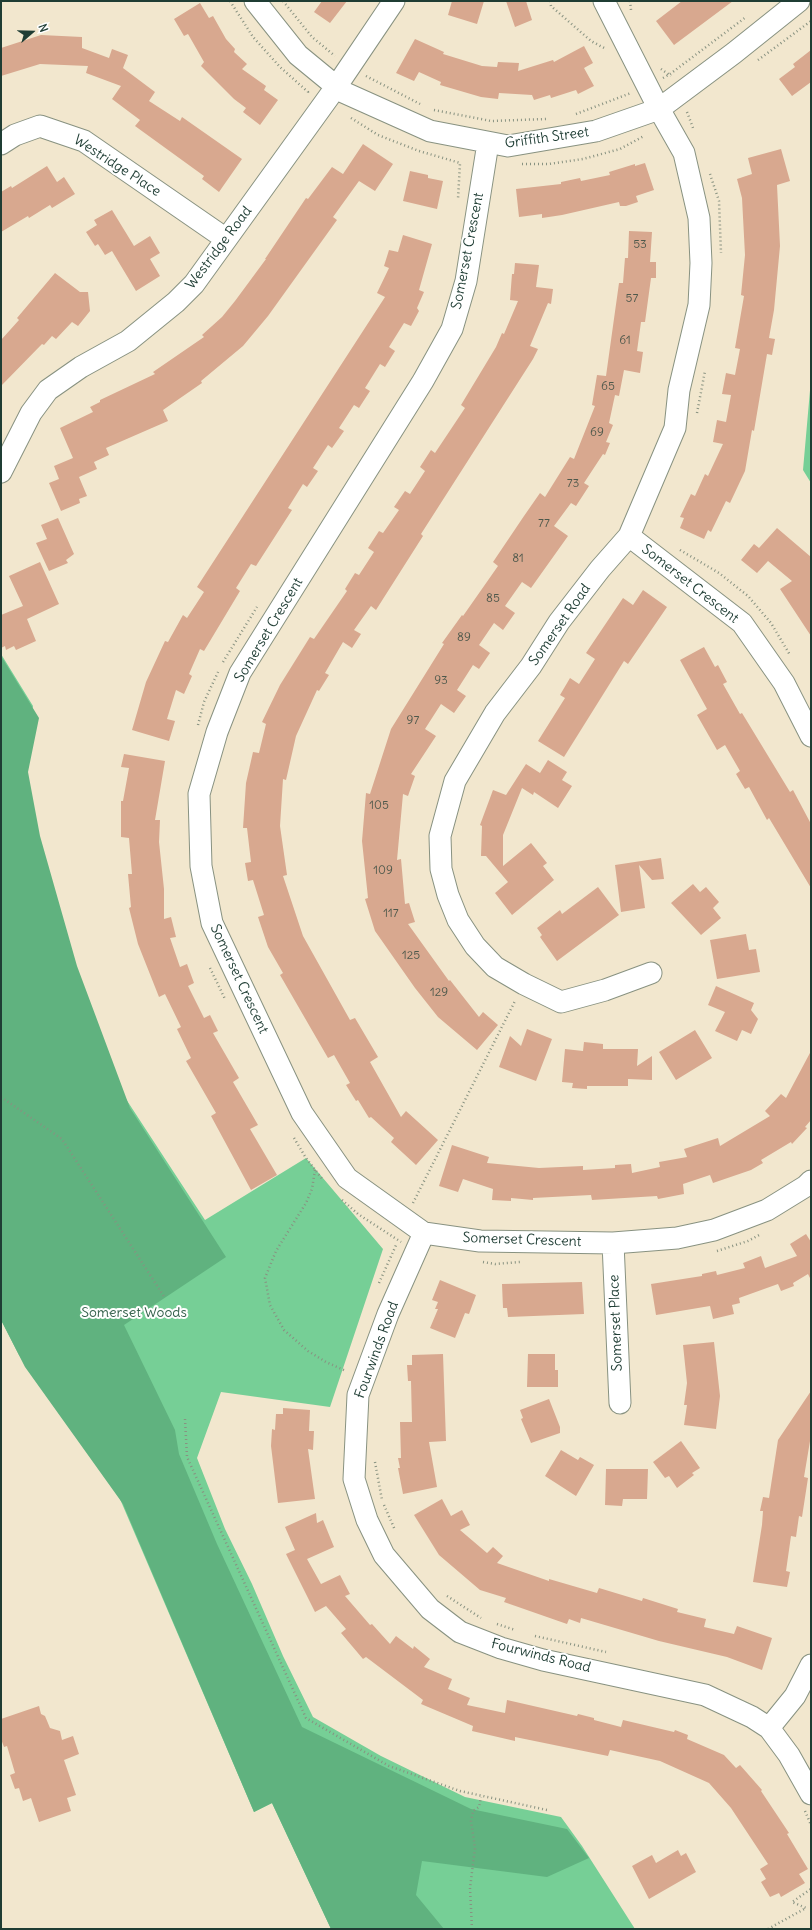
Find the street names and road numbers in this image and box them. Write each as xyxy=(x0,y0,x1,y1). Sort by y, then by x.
street label: Griffith Street xyxy=(504,124,590,152)
street label: Westridge Place xyxy=(70,132,164,200)
street label: Somerset Crescent xyxy=(448,191,488,311)
street label: Westridge Road xyxy=(182,203,256,293)
street label: Somerset Crescent xyxy=(638,541,742,627)
street label: Somerset Crescent xyxy=(231,575,307,685)
street label: Somerset Road xyxy=(526,581,594,669)
street label: Somerset Crescent xyxy=(206,922,272,1036)
street label: Somerset Crescent xyxy=(462,1230,582,1250)
street label: Somerset Place xyxy=(606,1274,626,1372)
street label: Fourwinds Road xyxy=(352,1299,402,1401)
street label: Fourwinds Road xyxy=(489,1636,593,1676)

